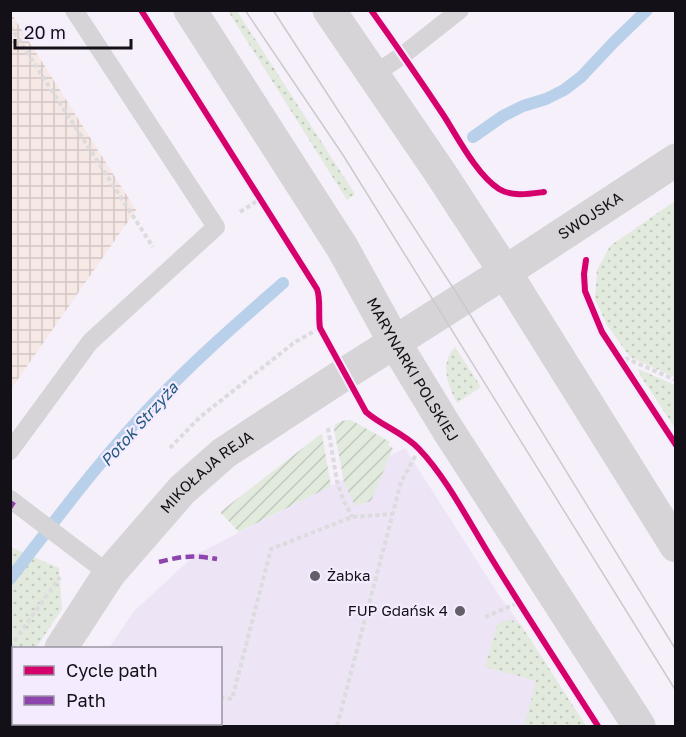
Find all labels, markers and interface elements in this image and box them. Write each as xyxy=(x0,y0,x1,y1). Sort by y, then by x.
scale bar xyxy=(15,12,130,50)
text: 20 m xyxy=(24,21,66,43)
street label: SWOJSKA xyxy=(554,187,626,243)
street label: MARYNARKI POLSKIEJ xyxy=(364,294,463,444)
water label: Potok Strzyża xyxy=(96,377,183,470)
street label: MIKOŁAJA REJA xyxy=(156,426,256,517)
place label: Żabka xyxy=(327,566,371,584)
marker: Żabka xyxy=(308,569,322,583)
place label: FUP Gdańsk 4 xyxy=(348,601,448,619)
marker: FUP Gdańsk 4 xyxy=(453,604,467,618)
legend xyxy=(12,647,222,725)
text: Cycle path xyxy=(66,659,158,681)
text: Path xyxy=(66,689,106,711)

